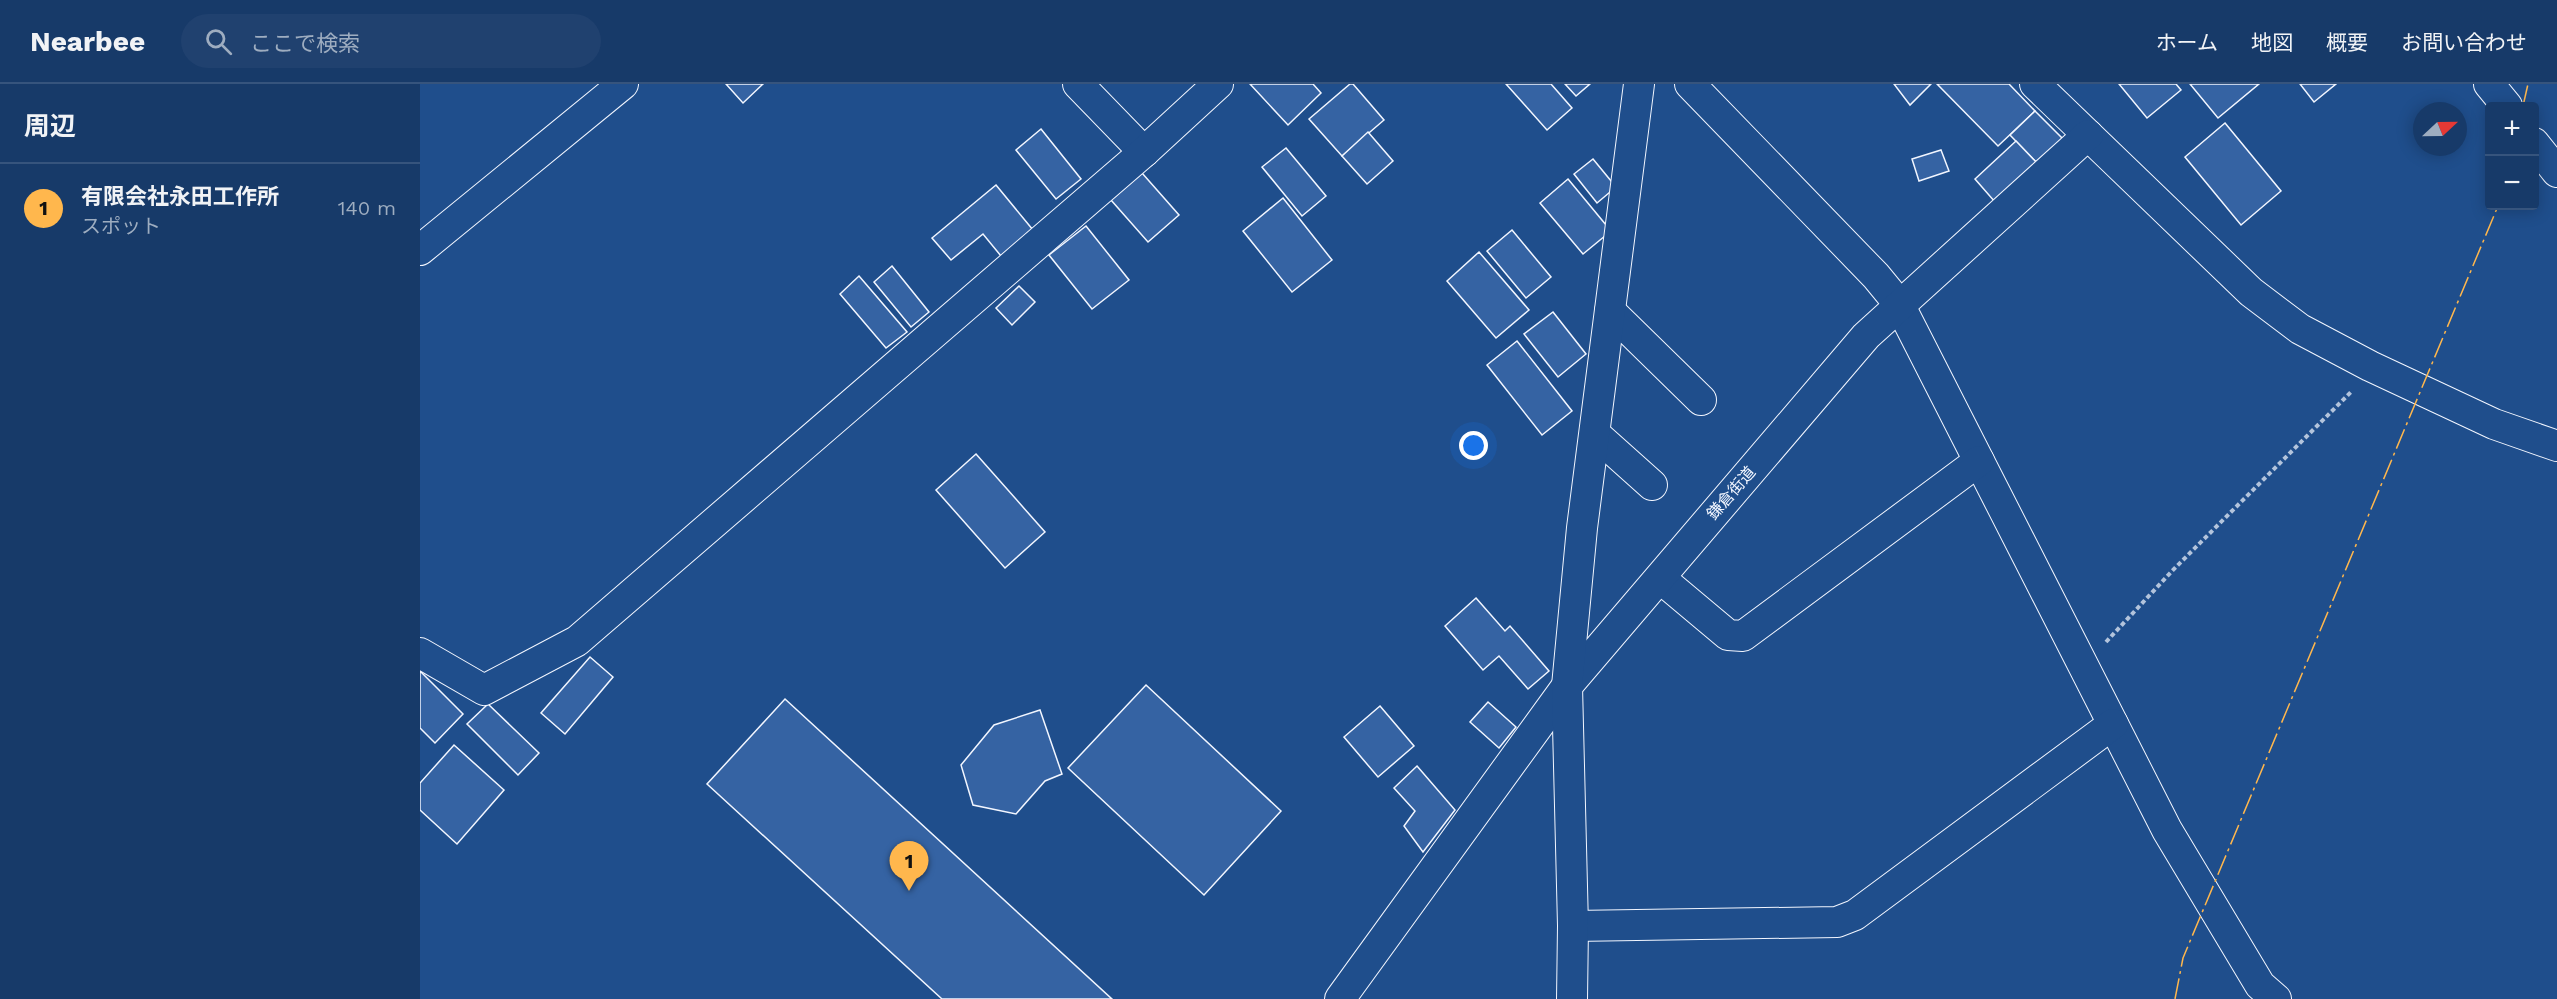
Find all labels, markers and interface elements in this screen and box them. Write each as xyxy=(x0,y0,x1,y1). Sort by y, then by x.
search box xyxy=(181,14,601,68)
text: Nearbee xyxy=(30,25,145,58)
icon: search xyxy=(202,25,235,58)
text: ホーム xyxy=(2156,30,2218,55)
text: 地図 xyxy=(2251,30,2293,55)
text: 概要 xyxy=(2326,30,2368,55)
text: お問い合わせ xyxy=(2401,30,2527,55)
text: ここで検索 xyxy=(250,31,360,56)
north arrow xyxy=(2413,102,2467,156)
map controls xyxy=(2485,102,2539,210)
button: + xyxy=(2485,102,2539,156)
text: 周辺 xyxy=(24,111,76,141)
button: − xyxy=(2485,156,2539,210)
text: 有限会社永田工作所 xyxy=(81,184,279,209)
text: 1 xyxy=(39,196,48,220)
text: 140 m xyxy=(338,196,396,220)
text: スポット xyxy=(81,214,161,238)
your location xyxy=(1459,431,1488,460)
street label: 鎌倉街道 xyxy=(1703,463,1759,523)
pin: 1 xyxy=(890,842,928,891)

